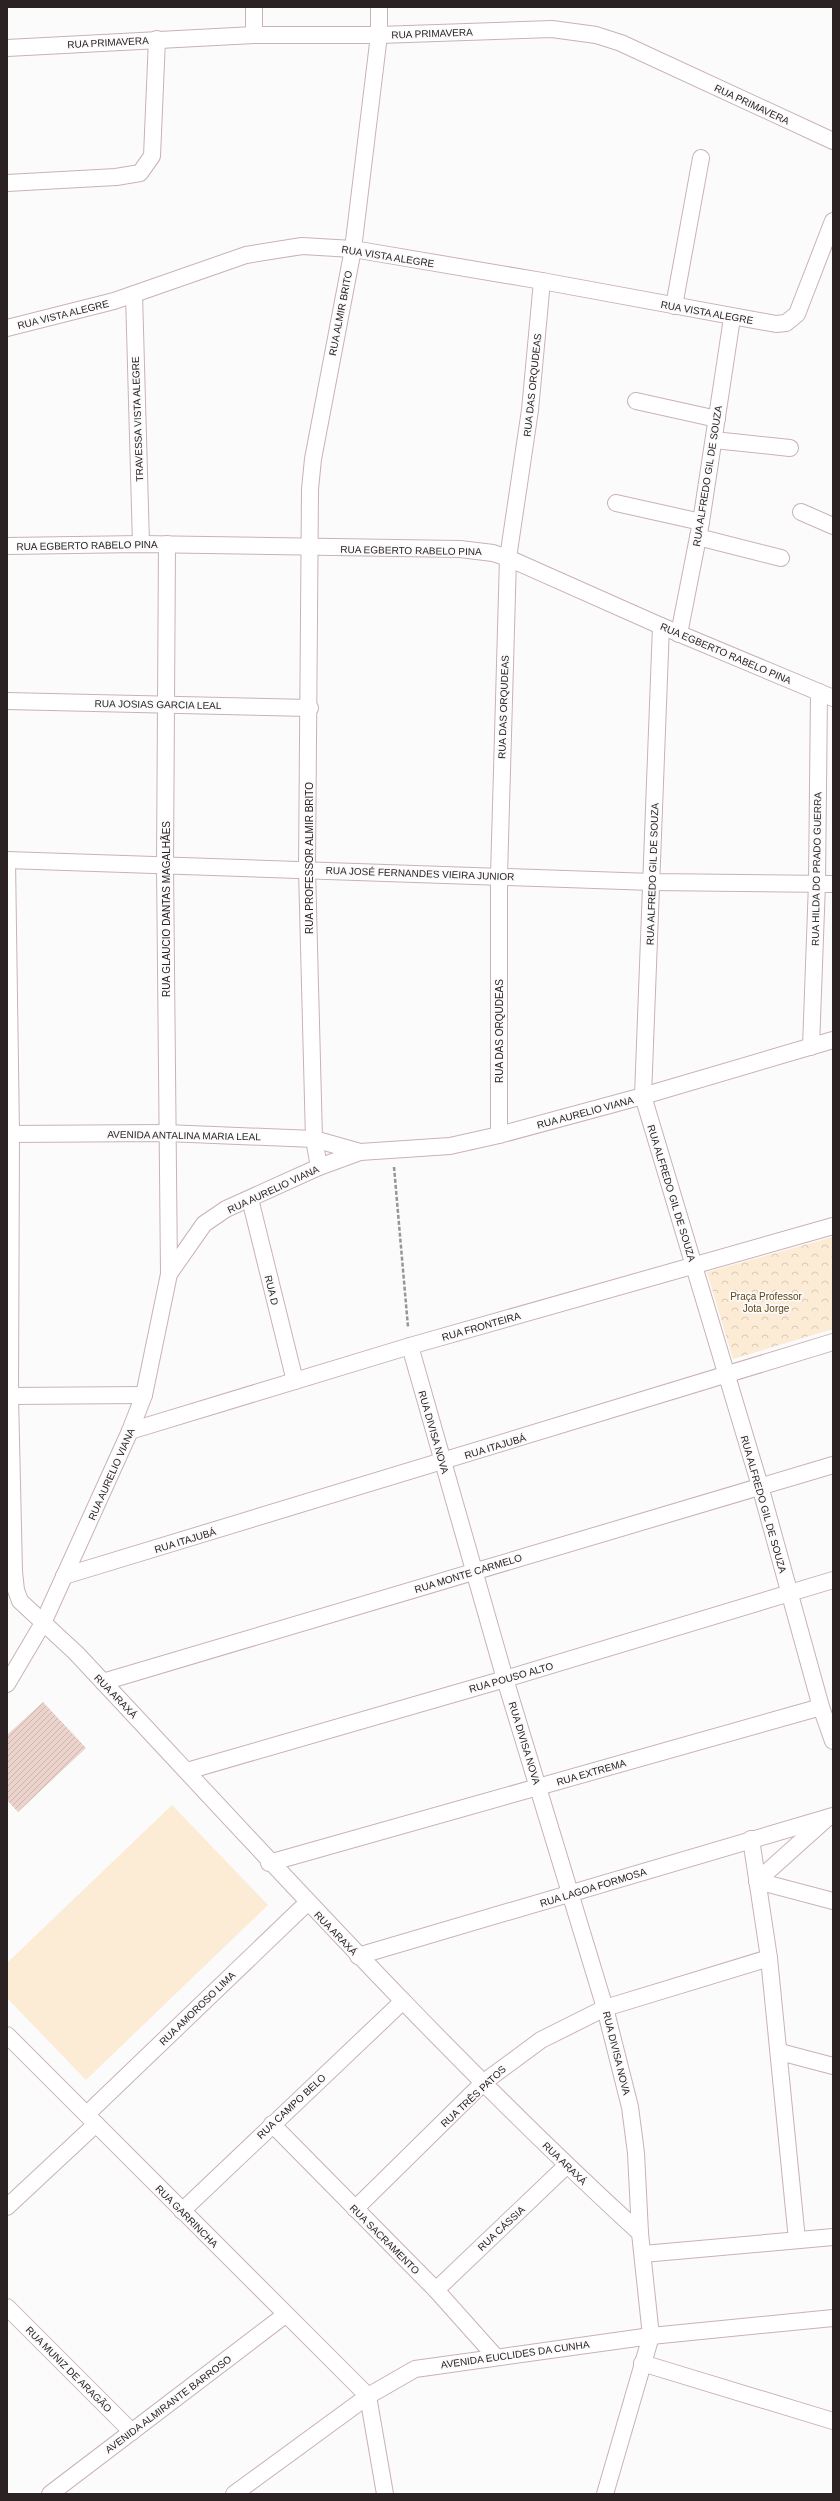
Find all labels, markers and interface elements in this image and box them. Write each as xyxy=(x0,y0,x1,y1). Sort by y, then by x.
street label: RUA PRIMAVERA xyxy=(391,27,473,40)
street label: RUA PRIMAVERA xyxy=(67,35,149,50)
street label: RUA PRIMAVERA xyxy=(713,82,791,127)
street label: RUA VISTA ALEGRE xyxy=(341,244,435,269)
street label: RUA ALMIR BRITO xyxy=(327,269,354,357)
street label: RUA VISTA ALEGRE xyxy=(16,298,110,331)
street label: RUA VISTA ALEGRE xyxy=(660,299,754,326)
street label: RUA DAS ORQUDEAS xyxy=(522,332,543,437)
street label: TRAVESSA VISTA ALEGRE xyxy=(130,356,145,482)
street label: RUA ALFREDO GIL DE SOUZA xyxy=(691,405,724,547)
street label: RUA EGBERTO RABELO PINA xyxy=(16,539,158,552)
street label: RUA EGBERTO RABELO PINA xyxy=(340,544,482,557)
street label: RUA EGBERTO RABELO PINA xyxy=(659,621,793,686)
street label: RUA DAS ORQUDEAS xyxy=(496,655,511,759)
street label: RUA JOSIAS GARCIA LEAL xyxy=(95,698,222,711)
street label: RUA PROFESSOR ALMIR BRITO xyxy=(304,782,315,934)
street label: RUA HILDA DO PRADO GUERRA xyxy=(810,792,823,946)
street label: RUA ALFREDO GIL DE SOUZA xyxy=(645,802,660,945)
street label: RUA GLAUCIO DANTAS MAGALHÃES xyxy=(160,821,172,997)
street label: RUA JOSÉ FERNANDES VIEIRA JUNIOR xyxy=(325,864,515,882)
street label: RUA DAS ORQUDEAS xyxy=(494,979,505,1083)
street label: RUA AURELIO VIANA xyxy=(536,1094,635,1131)
street label: RUA ALFREDO GIL DE SOUZA xyxy=(645,1123,698,1263)
street label: AVENIDA ANTALINA MARIA LEAL xyxy=(107,1129,261,1142)
street label: RUA AURELIO VIANA xyxy=(226,1163,321,1215)
street label: RUA D xyxy=(262,1274,281,1306)
park label: Praça Professor Jota Jorge xyxy=(730,1291,803,1314)
street label: RUA FRONTEIRA xyxy=(441,1310,522,1343)
street label: RUA DIVISA NOVA xyxy=(416,1389,451,1475)
street label: RUA AURELIO VIANA xyxy=(86,1426,137,1522)
street label: RUA ITAJUBÁ xyxy=(463,1431,528,1461)
street label: RUA ALFREDO GIL DE SOUZA xyxy=(739,1434,789,1574)
street label: RUA ITAJUBÁ xyxy=(153,1525,218,1555)
street label: RUA MONTE CARMELO xyxy=(413,1552,523,1595)
street label: RUA POUSO ALTO xyxy=(468,1660,555,1695)
street label: RUA ARAXÁ xyxy=(92,1671,140,1721)
street label: RUA DIVISA NOVA xyxy=(507,1700,542,1786)
street label: RUA EXTREMA xyxy=(555,1757,627,1788)
street label: RUA LAGOA FORMOSA xyxy=(539,1866,648,1909)
street label: RUA ARAXÁ xyxy=(312,1908,360,1958)
street label: RUA AMOROSO LIMA xyxy=(157,1969,238,2047)
street label: RUA DIVISA NOVA xyxy=(601,2010,632,2096)
street label: RUA TRÊS PATOS xyxy=(438,2062,508,2129)
street label: RUA CAMPO BELO xyxy=(255,2072,328,2141)
street label: RUA ARAXÁ xyxy=(540,2139,590,2187)
street label: RUA GARRINCHA xyxy=(153,2183,220,2250)
street label: RUA SACRAMENTO xyxy=(348,2202,422,2277)
street label: RUA CÁSSIA xyxy=(475,2203,527,2253)
street label: RUA MUNIZ DE ARAGÃO xyxy=(24,2324,115,2415)
street label: AVENIDA EUCLIDES DA CUNHA xyxy=(440,2339,590,2370)
street label: AVENIDA ALMIRANTE BARROSO xyxy=(103,2353,234,2455)

